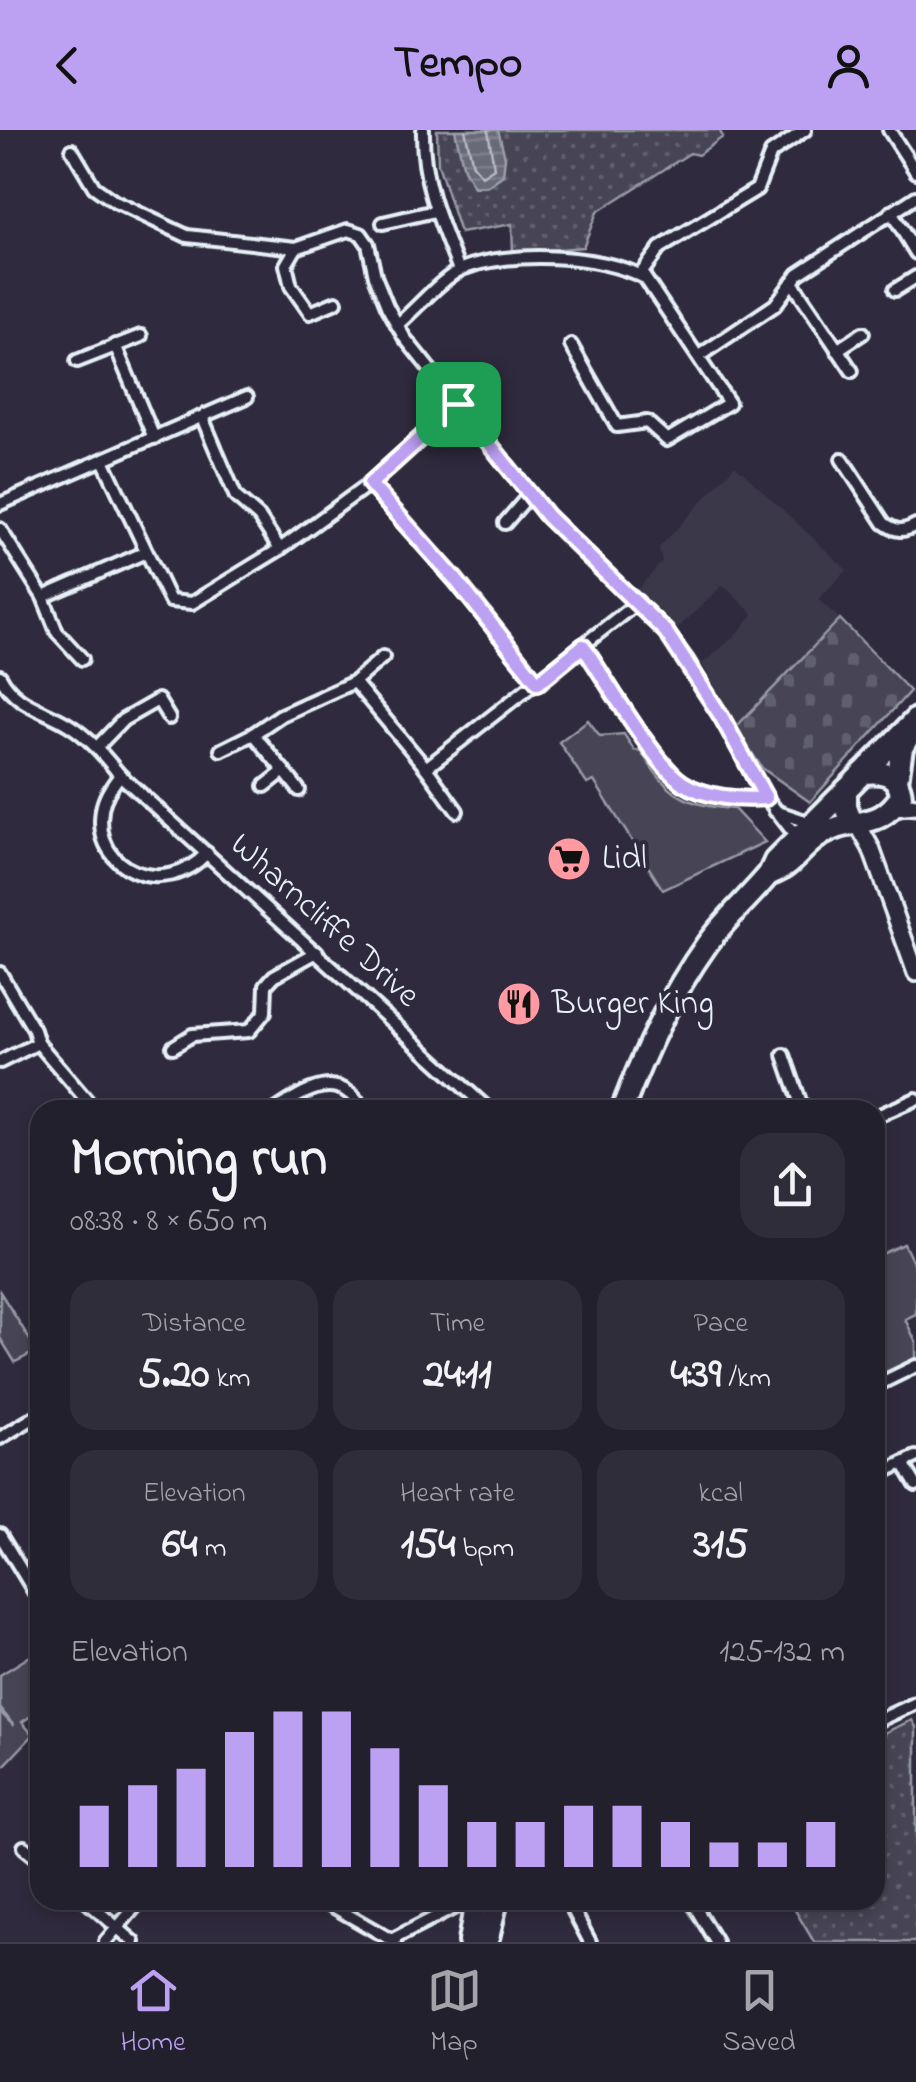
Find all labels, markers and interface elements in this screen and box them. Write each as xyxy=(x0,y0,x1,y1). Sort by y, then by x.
text: Tempo xyxy=(394,32,522,98)
icon: back xyxy=(40,38,95,93)
icon: person xyxy=(821,38,876,93)
pin xyxy=(416,362,501,447)
icon: arrive xyxy=(431,377,486,432)
street label: Wharncliffe Drive xyxy=(217,821,431,1021)
place label: Lidl xyxy=(602,834,647,885)
supermarket icon: Lidl xyxy=(546,836,592,882)
place label: Burger King xyxy=(551,979,714,1030)
restaurant icon: Burger King xyxy=(496,981,542,1027)
text: Morning run xyxy=(70,1121,327,1201)
button: share xyxy=(740,1133,845,1238)
text: 08:38 · 8 × 650 m xyxy=(70,1199,267,1246)
text: Distance xyxy=(143,1304,246,1345)
text: Time xyxy=(430,1304,485,1345)
text: Pace xyxy=(694,1304,748,1345)
text: 5.20 xyxy=(138,1345,209,1406)
text: 24:11 xyxy=(423,1345,492,1406)
text: 4:39 xyxy=(671,1345,721,1406)
text: km xyxy=(209,1359,250,1400)
text: /km xyxy=(721,1359,771,1400)
text: Elevation xyxy=(143,1474,246,1515)
text: Heart rate xyxy=(400,1474,515,1515)
text: kcal xyxy=(699,1474,743,1515)
text: 64 xyxy=(162,1515,198,1576)
text: 154 xyxy=(401,1515,455,1576)
text: 315 xyxy=(693,1515,748,1576)
text: m xyxy=(198,1529,226,1570)
text: bpm xyxy=(455,1529,514,1570)
text: Elevation xyxy=(70,1630,188,1677)
text: 125–132 m xyxy=(719,1630,845,1677)
tab: Home xyxy=(120,1963,186,2064)
tab: Map xyxy=(427,1963,482,2064)
tab: Saved xyxy=(722,1963,796,2064)

